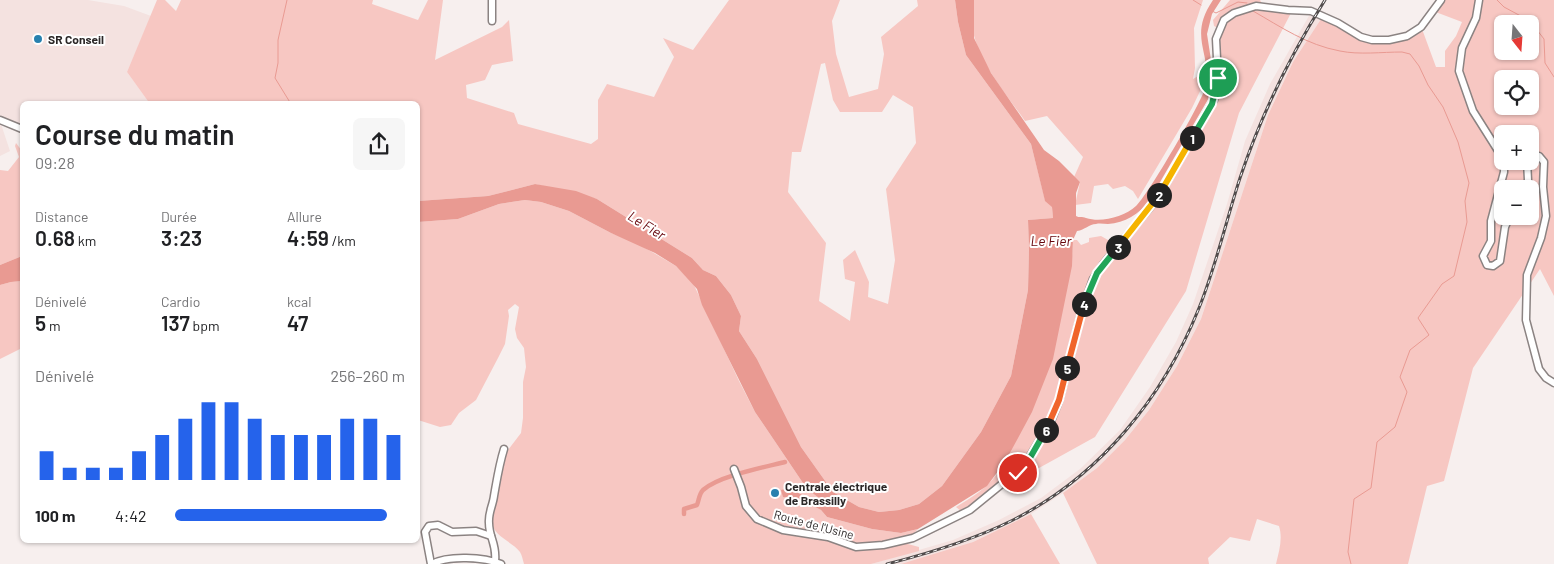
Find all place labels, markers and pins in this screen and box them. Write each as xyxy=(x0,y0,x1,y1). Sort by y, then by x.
place label: SR Conseil xyxy=(48,32,104,46)
marker: SR Conseil xyxy=(32,33,44,45)
pin xyxy=(1197,57,1239,99)
pin: 1 xyxy=(1180,126,1204,150)
pin: 2 xyxy=(1146,182,1172,208)
pin: 3 xyxy=(1106,234,1130,260)
pin: 4 xyxy=(1072,292,1096,316)
pin: 5 xyxy=(1054,356,1080,380)
pin: 6 xyxy=(1034,418,1058,442)
pin xyxy=(997,452,1039,494)
place label: Centrale électrique de Brassilly xyxy=(785,479,888,507)
marker: Centrale électrique de Brassilly xyxy=(769,487,781,499)

